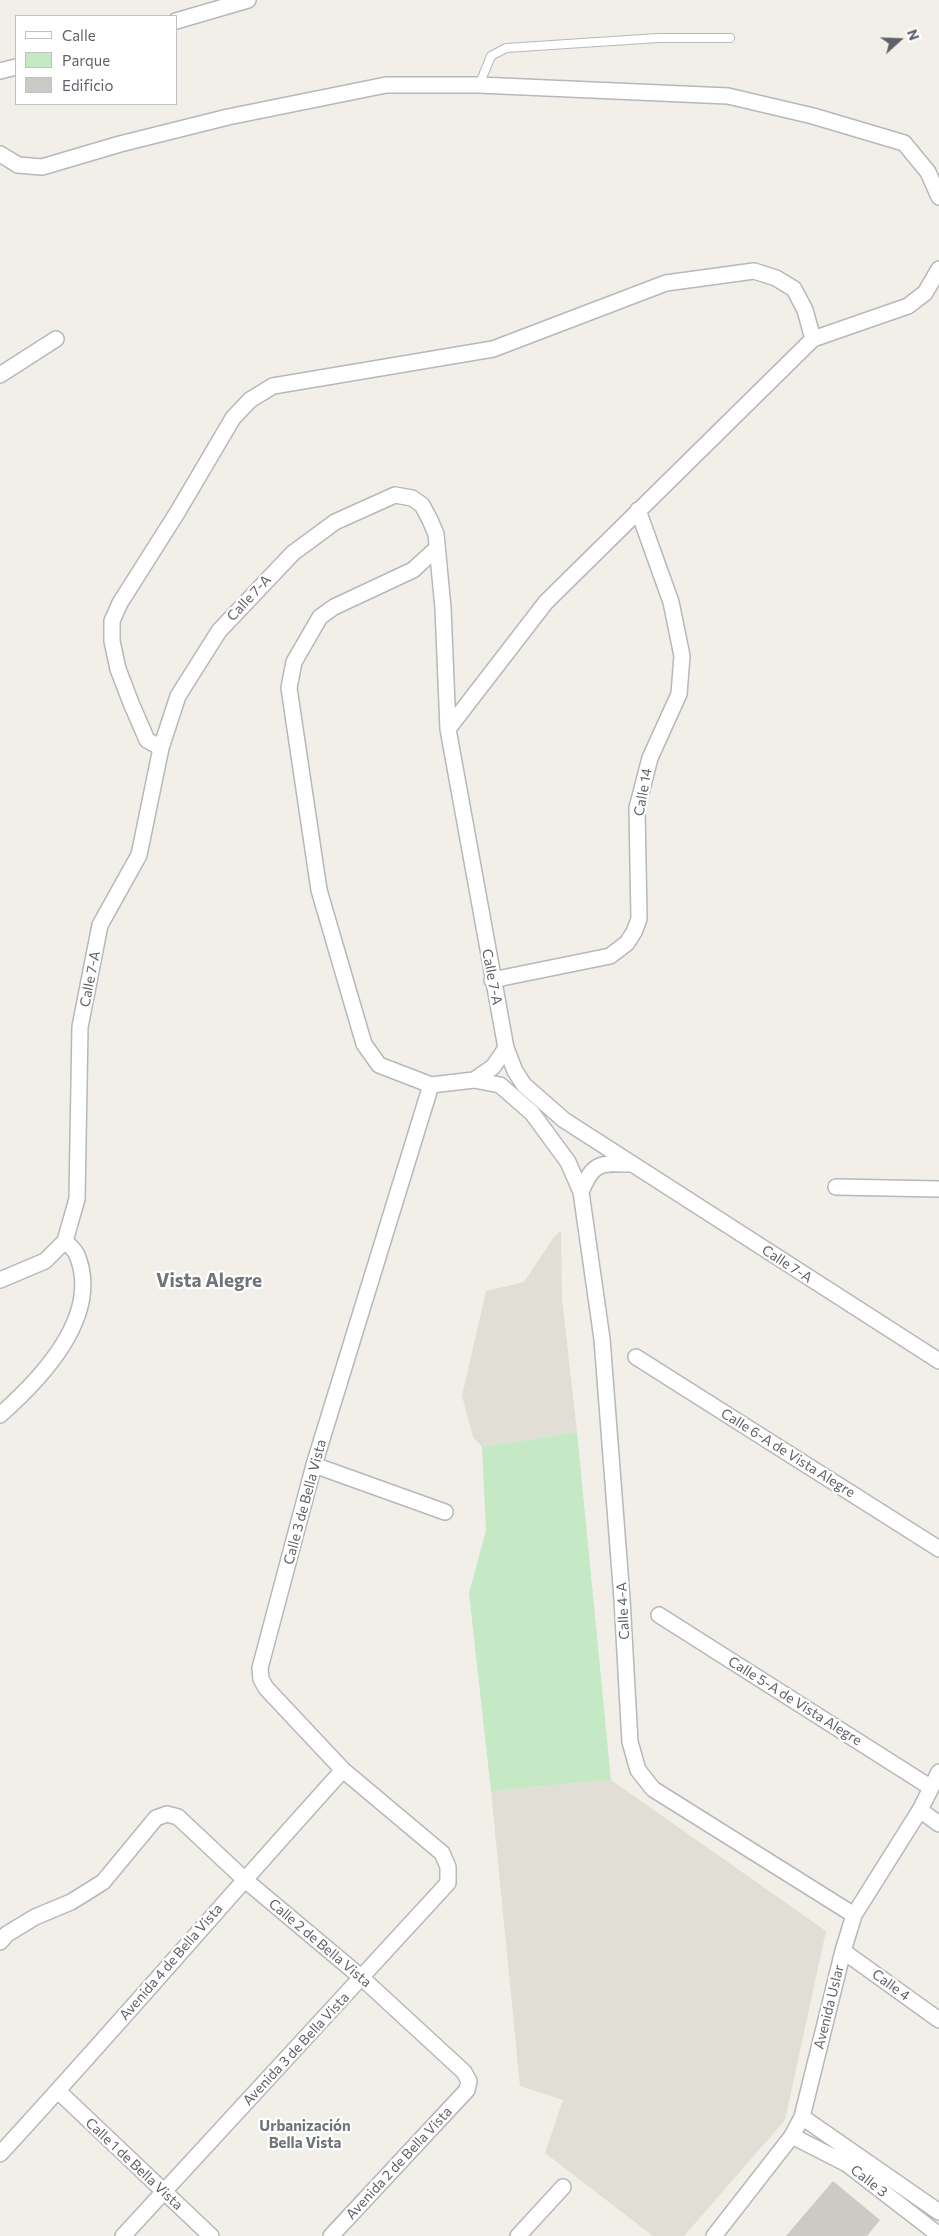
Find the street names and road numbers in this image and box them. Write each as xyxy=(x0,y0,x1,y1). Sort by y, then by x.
street label: Calle 7-A xyxy=(223,572,275,624)
street label: Calle 14 xyxy=(631,767,655,817)
street label: Calle 7-A xyxy=(478,948,506,1006)
street label: Calle 7-A xyxy=(76,950,104,1008)
street label: Calle 7-A xyxy=(759,1241,815,1287)
street label: Calle 6-A de Vista Alegre xyxy=(718,1405,858,1501)
street label: Calle 3 de Bella Vista xyxy=(280,1438,330,1566)
street label: Calle 4-A xyxy=(613,1582,633,1640)
street label: Calle 5-A de Vista Alegre xyxy=(725,1653,865,1749)
street label: Calle 2 de Bella Vista xyxy=(265,1895,375,1991)
street label: Avenida 4 de Bella Vista xyxy=(116,1900,226,2024)
street label: Avenida Uslar xyxy=(810,1963,848,2051)
street label: Calle 4 xyxy=(869,1966,913,2004)
street label: Avenida 3 de Bella Vista xyxy=(239,1989,353,2109)
street label: Avenida 2 de Bella Vista xyxy=(342,2103,456,2223)
street label: Calle 1 de Bella Vista xyxy=(82,2115,186,2213)
street label: Calle 3 xyxy=(847,2161,891,2201)

